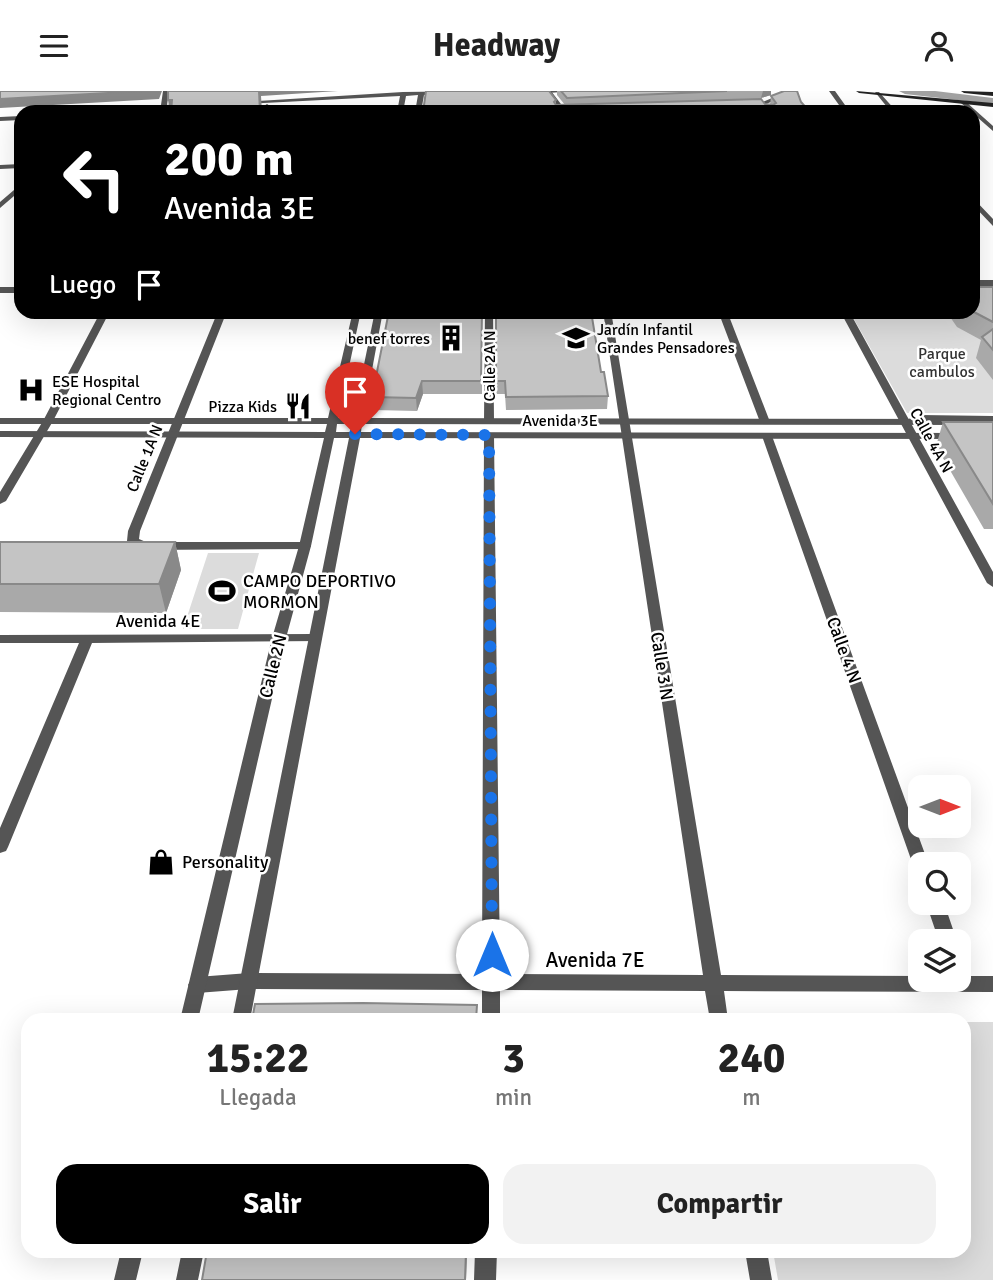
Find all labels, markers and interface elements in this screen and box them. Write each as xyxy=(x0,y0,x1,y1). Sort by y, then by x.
text: Headway xyxy=(433,26,560,65)
icon: menu xyxy=(35,27,73,65)
icon: person xyxy=(920,27,958,65)
text: 200 m xyxy=(164,129,294,189)
icon: left xyxy=(49,133,140,224)
text: Avenida 3E xyxy=(164,189,315,228)
icon: arrive xyxy=(130,266,168,304)
text: Luego xyxy=(49,269,116,301)
place label: Jardín Infantil Grandes Pensadores xyxy=(597,320,735,358)
building icon: benef torres xyxy=(436,323,466,353)
school or university icon: Jardín Infantil Grandes Pensadores xyxy=(561,323,591,353)
place label: benef torres xyxy=(348,329,430,349)
street label: Calle 2A N xyxy=(480,330,500,402)
park label: Parque cambulos xyxy=(909,344,975,382)
pin xyxy=(325,362,385,434)
place label: ESE Hospital Regional Centro xyxy=(52,372,161,410)
icon: arrive xyxy=(336,373,374,411)
hospital icon: ESE Hospital Regional Centro xyxy=(16,375,46,405)
restaurant icon: Pizza Kids xyxy=(283,391,313,421)
place label: Pizza Kids xyxy=(208,397,277,417)
street label: Calle 4A N xyxy=(905,405,957,476)
street label: Avenida 3E xyxy=(522,411,598,431)
street label: Calle 1A N xyxy=(122,422,168,495)
place label: CAMPO DEPORTIVO MORMON xyxy=(243,570,396,613)
sports icon: CAMPO DEPORTIVO MORMON xyxy=(207,576,237,606)
street label: Avenida 4E xyxy=(116,610,200,632)
street label: Calle 4 N xyxy=(822,614,866,686)
street label: Calle 3 N xyxy=(646,630,678,702)
street label: Calle 2N xyxy=(254,632,292,700)
north arrow xyxy=(908,775,971,838)
map controls xyxy=(908,775,971,992)
shop icon: Personality xyxy=(146,847,176,877)
place label: Personality xyxy=(182,851,269,873)
button: search xyxy=(908,852,971,915)
position arrow xyxy=(455,918,529,992)
button: layers xyxy=(908,929,971,992)
street label: Avenida 7E xyxy=(545,947,645,973)
text: 15:22 xyxy=(206,1033,310,1084)
text: 3 xyxy=(502,1033,525,1084)
text: 240 xyxy=(717,1033,786,1084)
text: Llegada xyxy=(219,1083,297,1112)
text: min xyxy=(495,1083,532,1112)
text: m xyxy=(742,1083,761,1112)
button: Salir xyxy=(56,1164,489,1244)
button: Compartir xyxy=(503,1164,936,1244)

